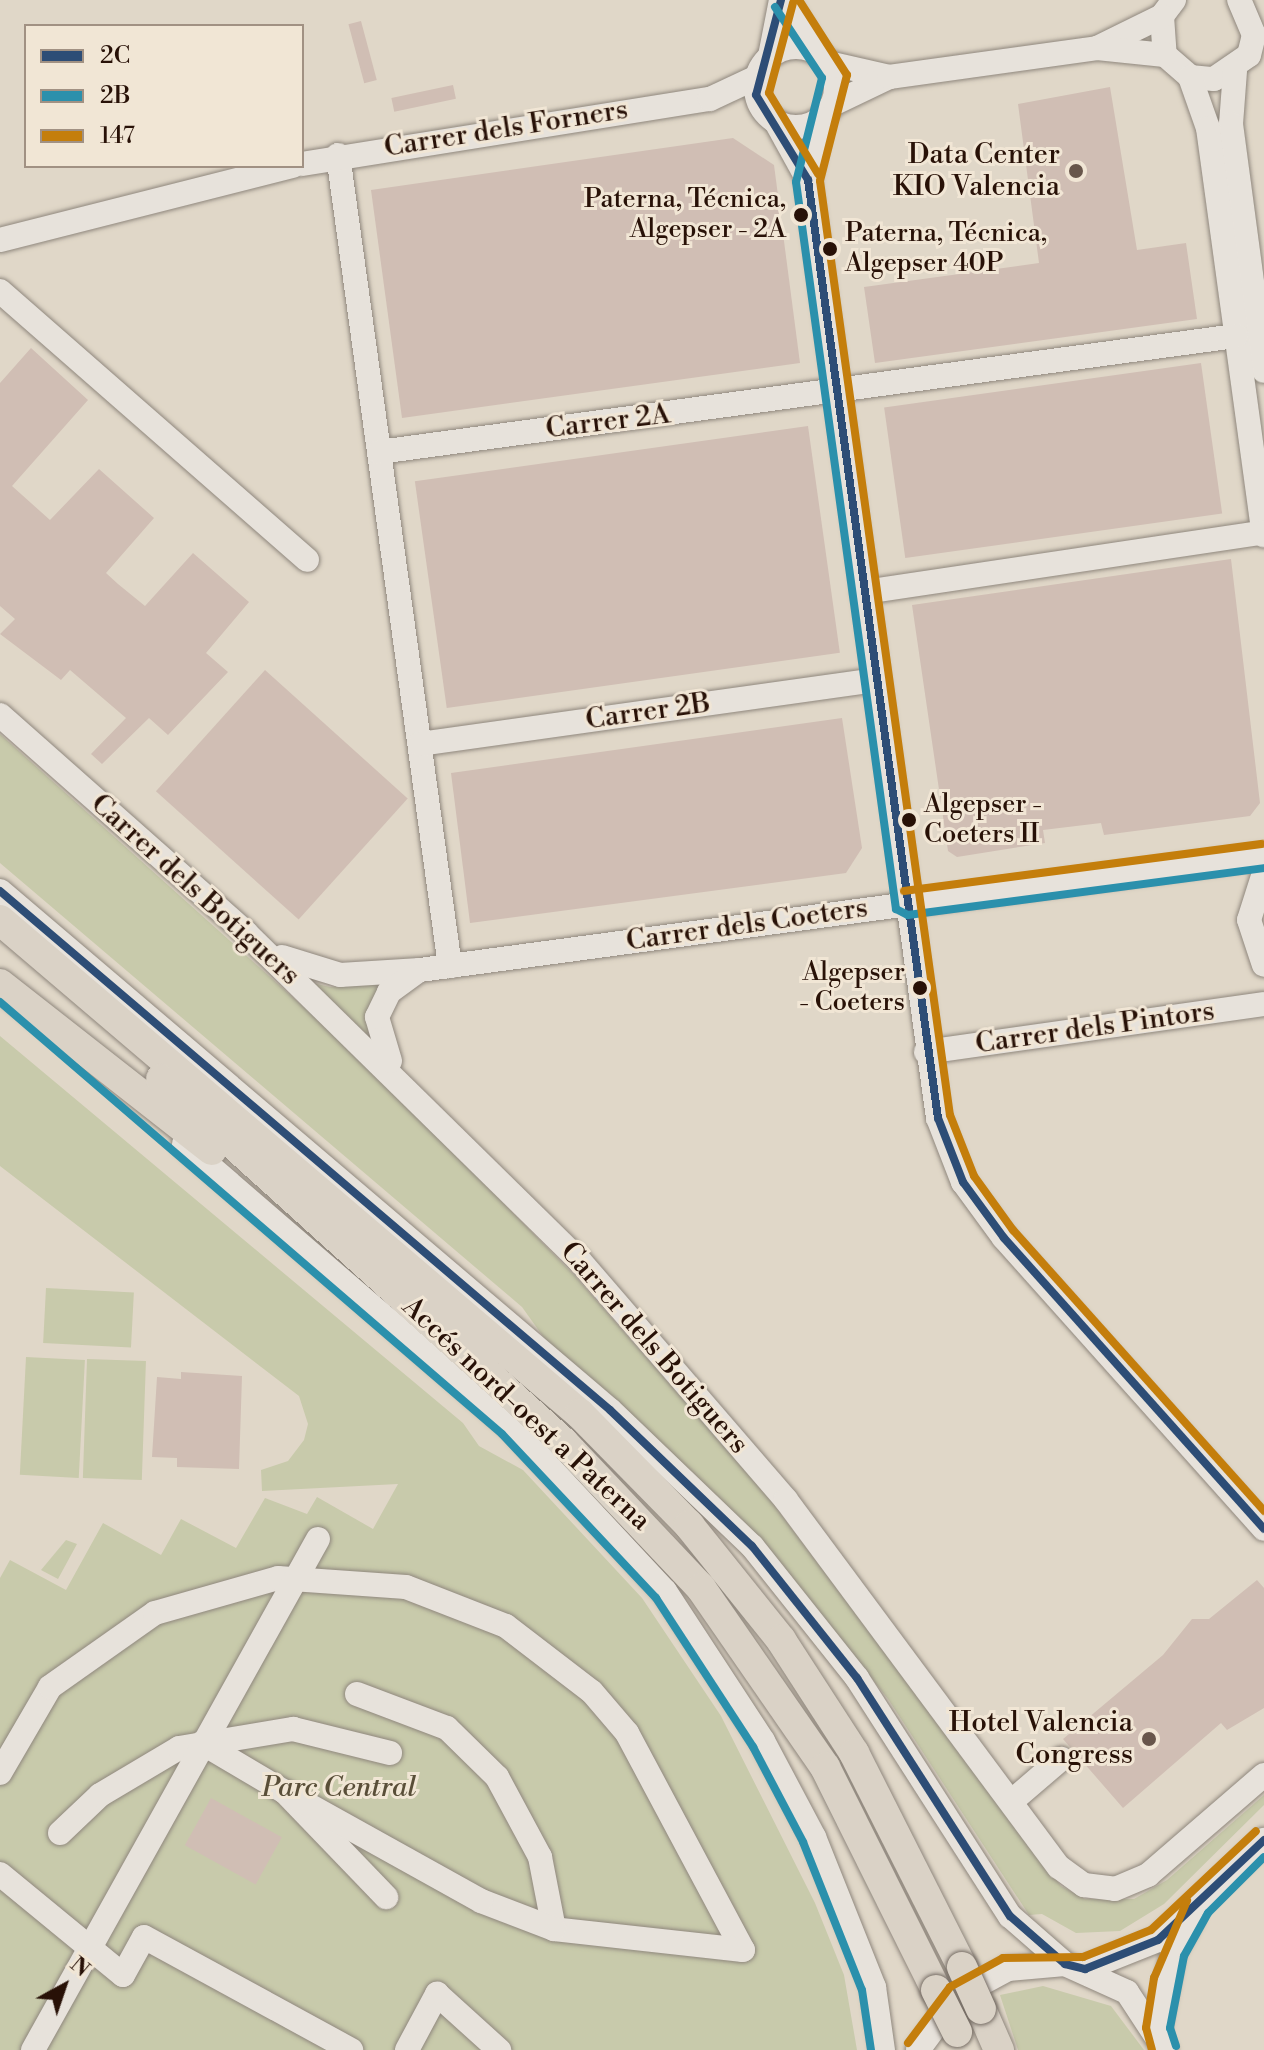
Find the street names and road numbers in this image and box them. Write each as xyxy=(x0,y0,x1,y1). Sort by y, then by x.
street label: Carrer dels Forners xyxy=(382,93,630,165)
street label: Carrer 2A xyxy=(544,398,672,446)
street label: Carrer 2B xyxy=(583,687,713,737)
street label: Carrer dels Botiguers xyxy=(84,787,306,993)
street label: Carrer dels Coeters xyxy=(624,891,870,959)
street label: Carrer dels Pintors xyxy=(973,995,1217,1061)
street label: Carrer dels Botiguers xyxy=(553,1235,755,1461)
street label: Accés nord-oest a Paterna xyxy=(395,1290,657,1538)

